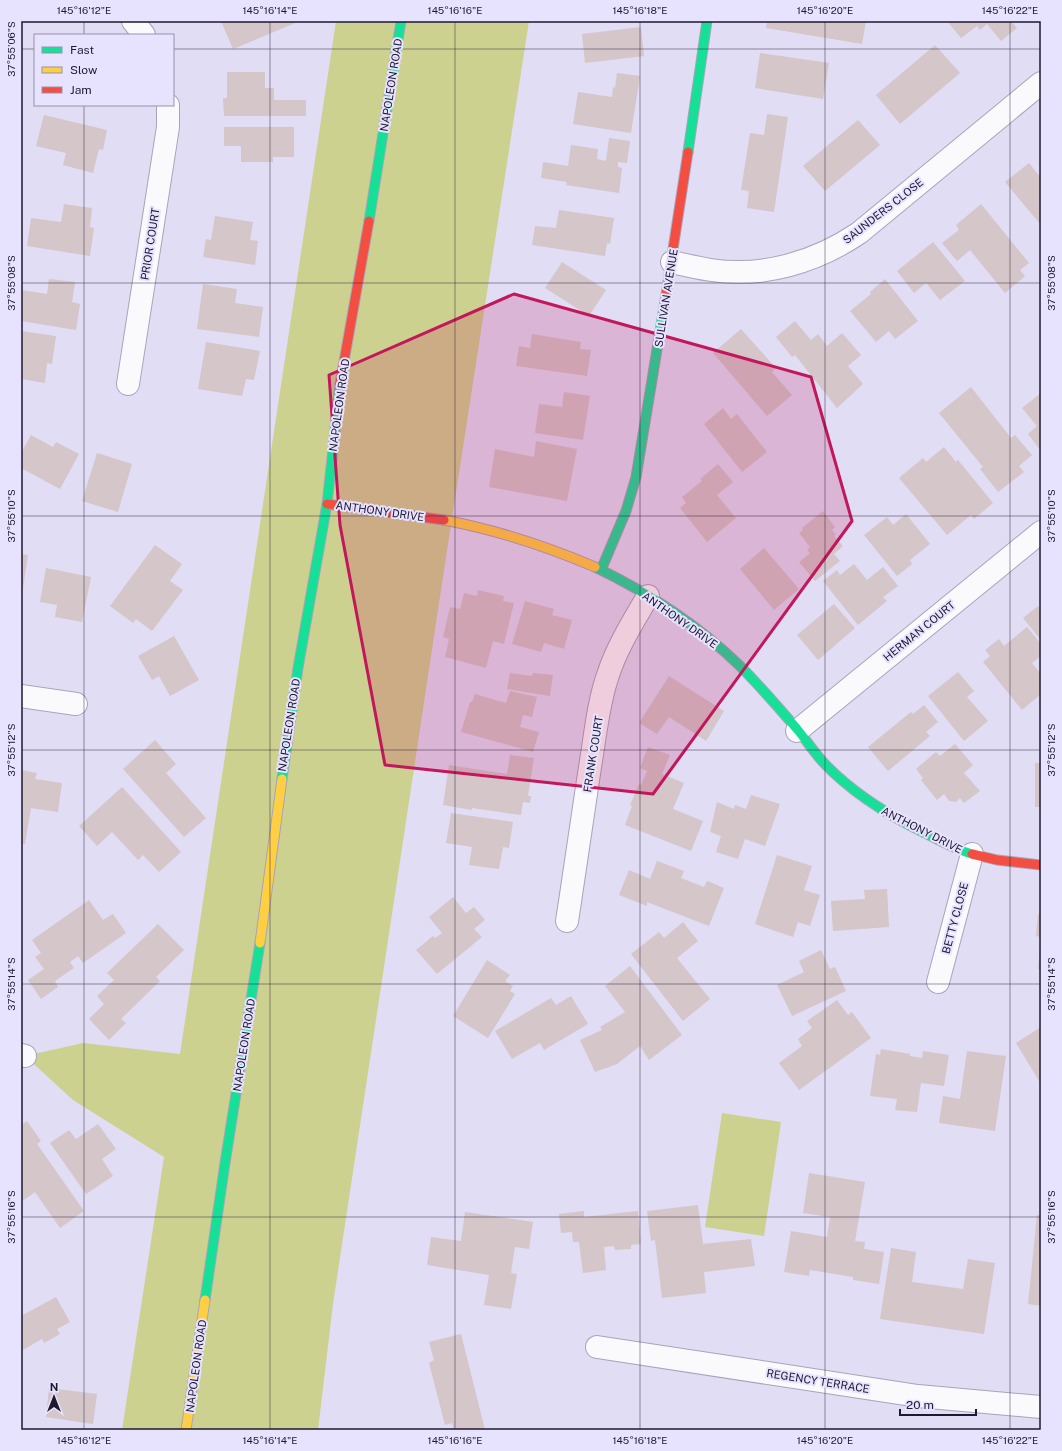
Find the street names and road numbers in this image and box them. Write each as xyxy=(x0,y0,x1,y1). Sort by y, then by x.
street label: NAPOLEON ROAD xyxy=(378,37,404,132)
street label: SAUNDERS CLOSE xyxy=(841,176,926,246)
street label: PRIOR COURT xyxy=(138,207,162,281)
street label: SULLIVAN AVENUE xyxy=(652,248,680,348)
street label: NAPOLEON ROAD xyxy=(327,357,352,452)
street label: ANTHONY DRIVE xyxy=(335,499,425,523)
street label: ANTHONY DRIVE xyxy=(640,590,720,651)
street label: HERMAN COURT xyxy=(881,598,957,663)
street label: NAPOLEON ROAD xyxy=(276,677,302,772)
street label: FRANK COURT xyxy=(581,714,605,793)
street label: ANTHONY DRIVE xyxy=(880,804,965,856)
street label: BETTY CLOSE xyxy=(940,881,970,955)
street label: NAPOLEON ROAD xyxy=(231,997,257,1092)
street label: NAPOLEON ROAD xyxy=(184,1318,209,1413)
street label: REGENCY TERRACE xyxy=(766,1367,871,1395)

